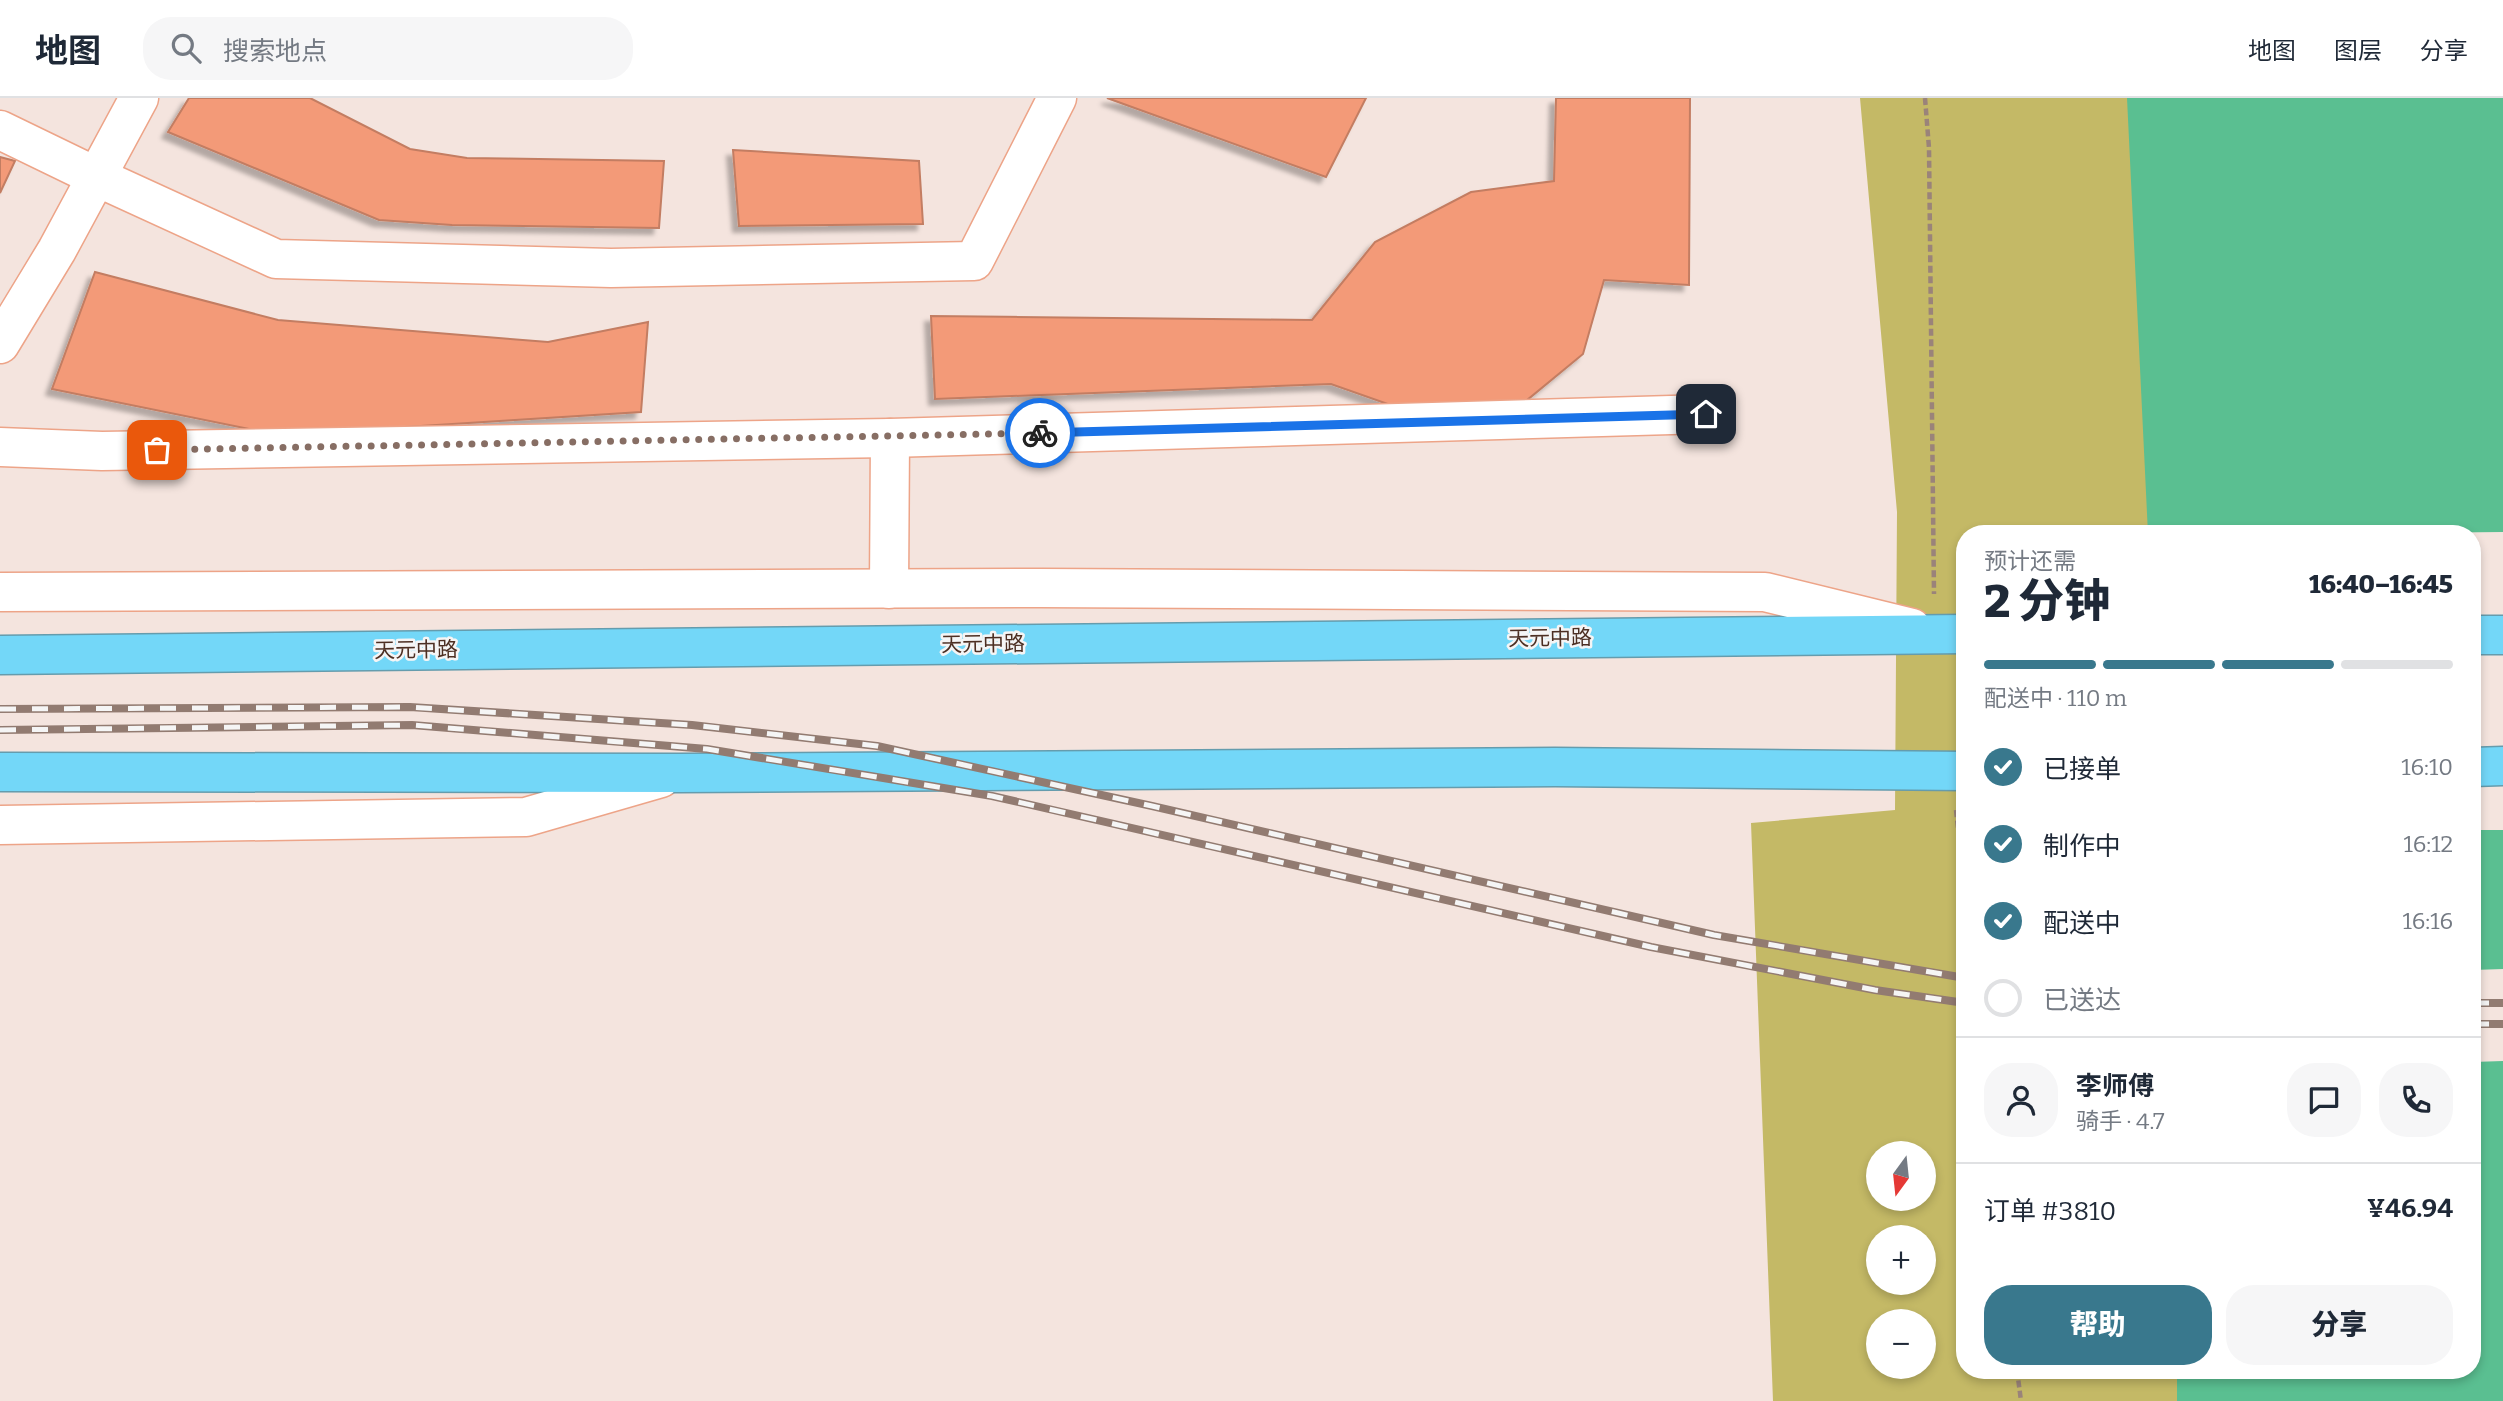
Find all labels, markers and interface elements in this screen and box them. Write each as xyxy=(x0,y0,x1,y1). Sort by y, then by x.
search box xyxy=(143,17,633,80)
icon: search xyxy=(167,29,205,67)
text: 地图 xyxy=(35,31,101,71)
text: 搜索地点 xyxy=(223,36,327,67)
text: 地图 xyxy=(2248,37,2296,65)
text: 图层 xyxy=(2334,37,2382,65)
text: 分享 xyxy=(2420,37,2468,65)
pin xyxy=(1676,384,1736,444)
icon: home xyxy=(1687,395,1725,433)
courier xyxy=(1005,398,1075,468)
icon: bike xyxy=(1021,414,1059,452)
pin xyxy=(127,420,187,480)
icon: bag xyxy=(138,431,176,469)
text: 预计还需 xyxy=(1984,547,2076,575)
text: 16:40–16:45 xyxy=(2309,569,2453,600)
text: 2 分钟 xyxy=(1984,574,2110,629)
street label: 天元中路 xyxy=(1508,624,1592,652)
street label: 天元中路 xyxy=(941,630,1025,658)
street label: 天元中路 xyxy=(374,636,458,664)
text: 配送中 · 110 m xyxy=(1984,684,2127,712)
icon: check xyxy=(1984,748,2022,786)
text: 16:10 xyxy=(2401,753,2453,781)
text: 已接单 xyxy=(2043,754,2121,785)
icon: check xyxy=(1984,825,2022,863)
text: 16:12 xyxy=(2403,830,2453,858)
text: 制作中 xyxy=(2043,831,2121,862)
icon: check xyxy=(1984,902,2022,940)
text: 16:16 xyxy=(2402,907,2453,935)
text: 配送中 xyxy=(2043,908,2121,939)
text: 已送达 xyxy=(2043,985,2121,1016)
button: person xyxy=(1984,1063,2058,1137)
button: chat xyxy=(2287,1063,2361,1137)
button: phone xyxy=(2379,1063,2453,1137)
text: 李师傅 xyxy=(2076,1071,2154,1102)
text: 骑手 · 4.7 xyxy=(2076,1107,2165,1135)
north arrow xyxy=(1866,1141,1936,1211)
map controls xyxy=(1866,1141,1936,1379)
text: ¥46.94 xyxy=(2367,1193,2453,1224)
text: 订单 #3810 xyxy=(1984,1196,2116,1227)
button: + xyxy=(1866,1225,1936,1295)
button: 帮助 xyxy=(1984,1285,2212,1365)
button: 分享 xyxy=(2226,1285,2453,1365)
button: − xyxy=(1866,1309,1936,1379)

